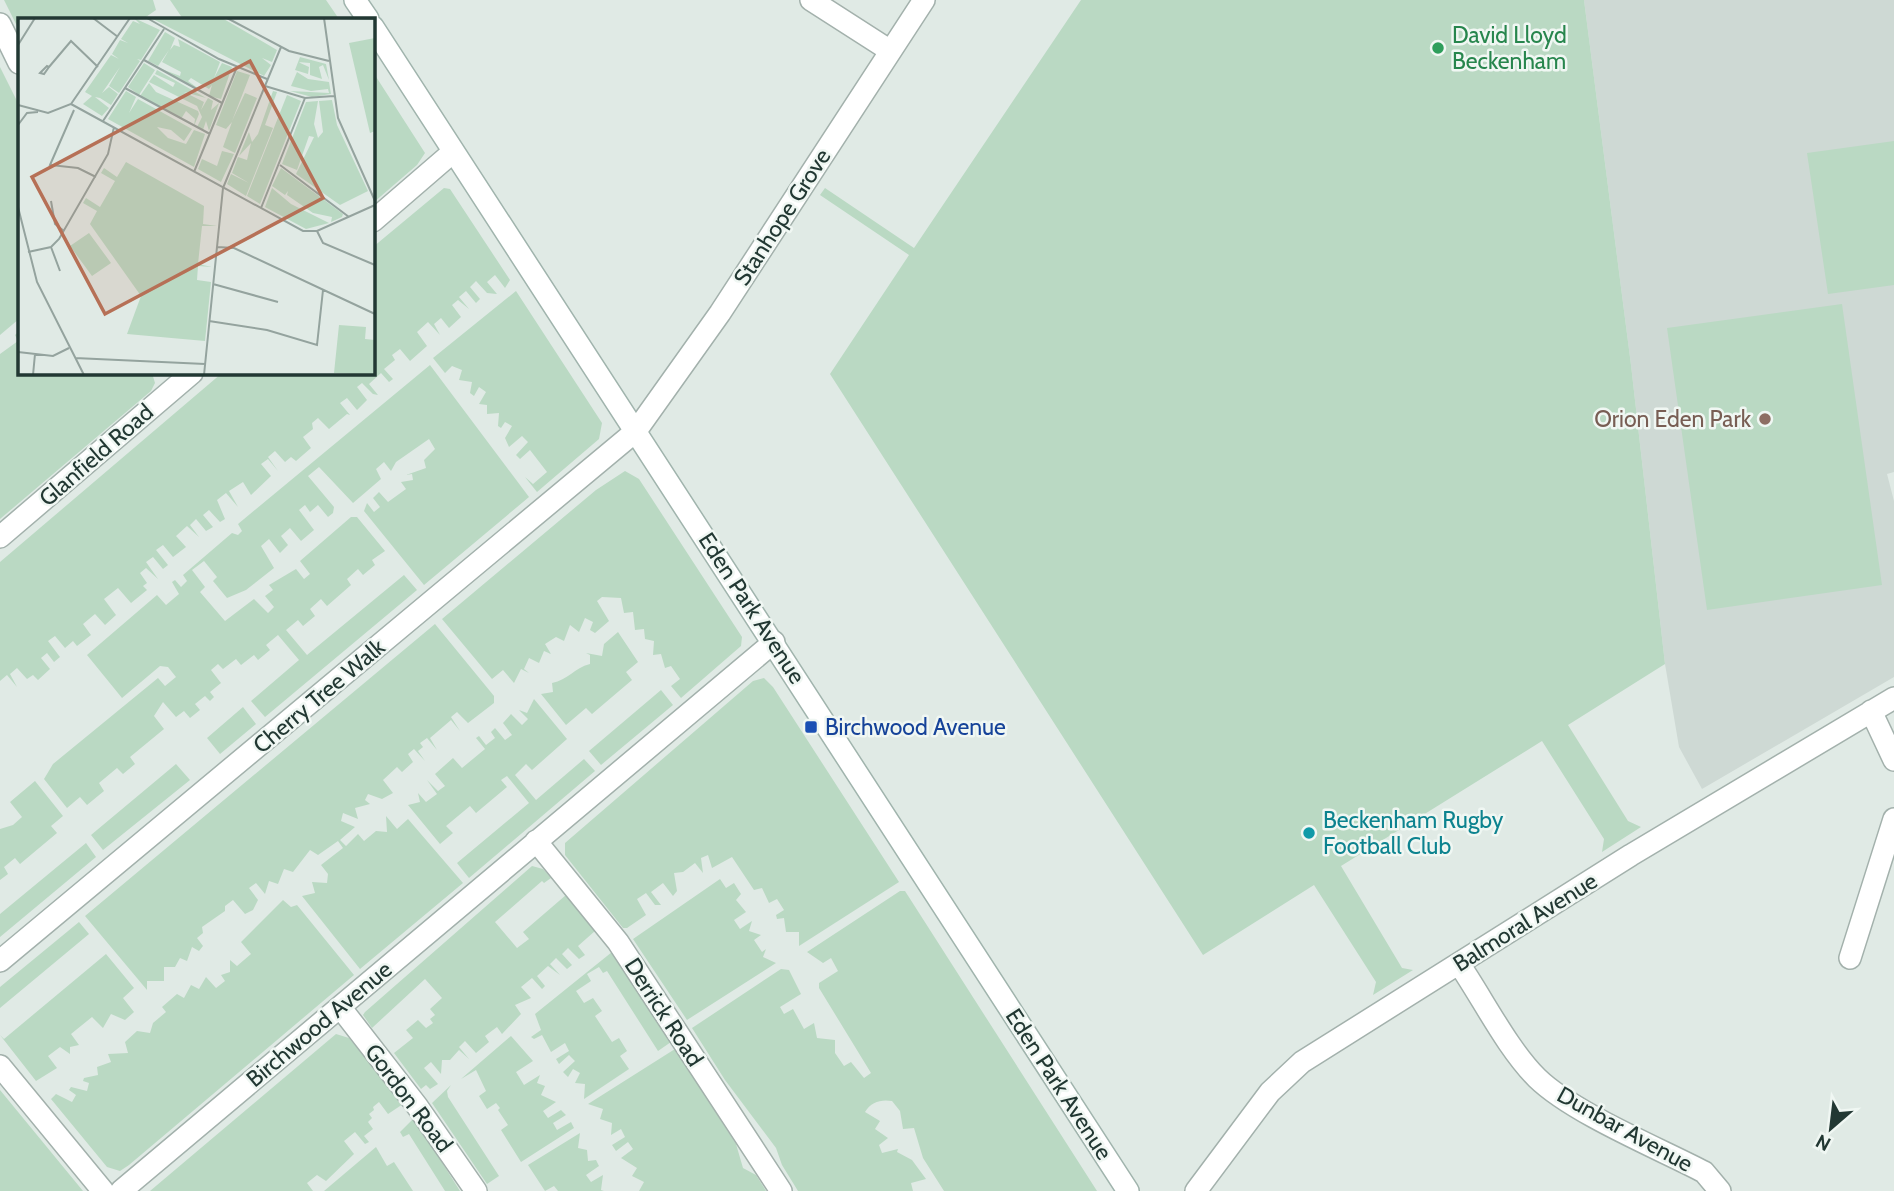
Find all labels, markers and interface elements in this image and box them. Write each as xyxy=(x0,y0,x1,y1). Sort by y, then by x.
inset map xyxy=(18,18,374,374)
place label: David Lloyd Beckenham xyxy=(1452,21,1567,75)
marker: David Lloyd Beckenham xyxy=(1430,40,1446,56)
street label: Stanhope Grove xyxy=(727,143,837,291)
street label: Glanfield Road xyxy=(33,398,159,512)
place label: Orion Eden Park xyxy=(1594,405,1752,433)
marker: Orion Eden Park xyxy=(1757,411,1773,427)
street label: Eden Park Avenue xyxy=(693,527,811,689)
street label: Cherry Tree Walk xyxy=(247,632,391,759)
place label: Birchwood Avenue xyxy=(825,713,1006,741)
marker: Birchwood Avenue xyxy=(803,719,819,735)
place label: Beckenham Rugby Football Club xyxy=(1323,806,1504,860)
marker: Beckenham Rugby Football Club xyxy=(1301,825,1317,841)
street label: Balmoral Avenue xyxy=(1448,866,1602,978)
street label: Derrick Road xyxy=(619,953,709,1071)
street label: Birchwood Avenue xyxy=(241,955,397,1093)
street label: Eden Park Avenue xyxy=(1000,1003,1118,1165)
street label: Gordon Road xyxy=(359,1038,459,1158)
street label: Dunbar Avenue xyxy=(1552,1080,1698,1178)
north arrow xyxy=(1796,1093,1866,1163)
text: N xyxy=(1812,1129,1835,1156)

